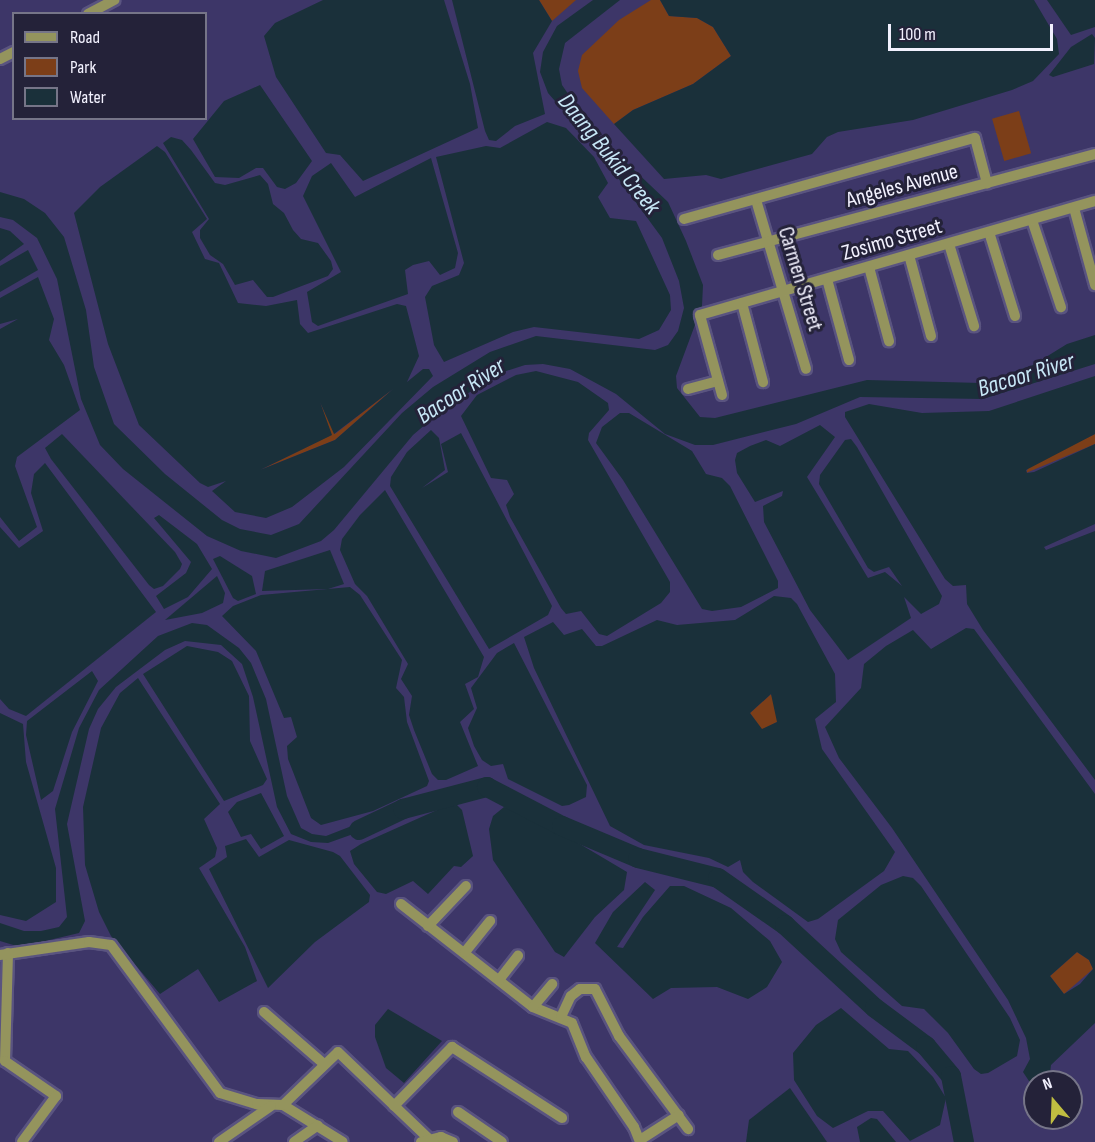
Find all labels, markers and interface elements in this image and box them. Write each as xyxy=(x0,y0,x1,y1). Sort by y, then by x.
legend xyxy=(12,12,207,120)
scale bar xyxy=(891,12,1056,50)
text: 100 m xyxy=(899,24,936,45)
text: Road xyxy=(70,27,100,48)
text: Park xyxy=(70,57,96,78)
text: Water xyxy=(70,87,106,108)
water label: Daang Bukid Creek xyxy=(551,88,667,220)
street label: Angeles Avenue xyxy=(843,158,961,214)
street label: Zosimo Street xyxy=(839,213,945,267)
street label: Carmen Street xyxy=(772,224,828,334)
water label: Bacoor River xyxy=(974,347,1078,403)
water label: Bacoor River xyxy=(411,352,511,430)
north arrow xyxy=(1023,1070,1083,1130)
text: N xyxy=(1040,1074,1055,1095)

